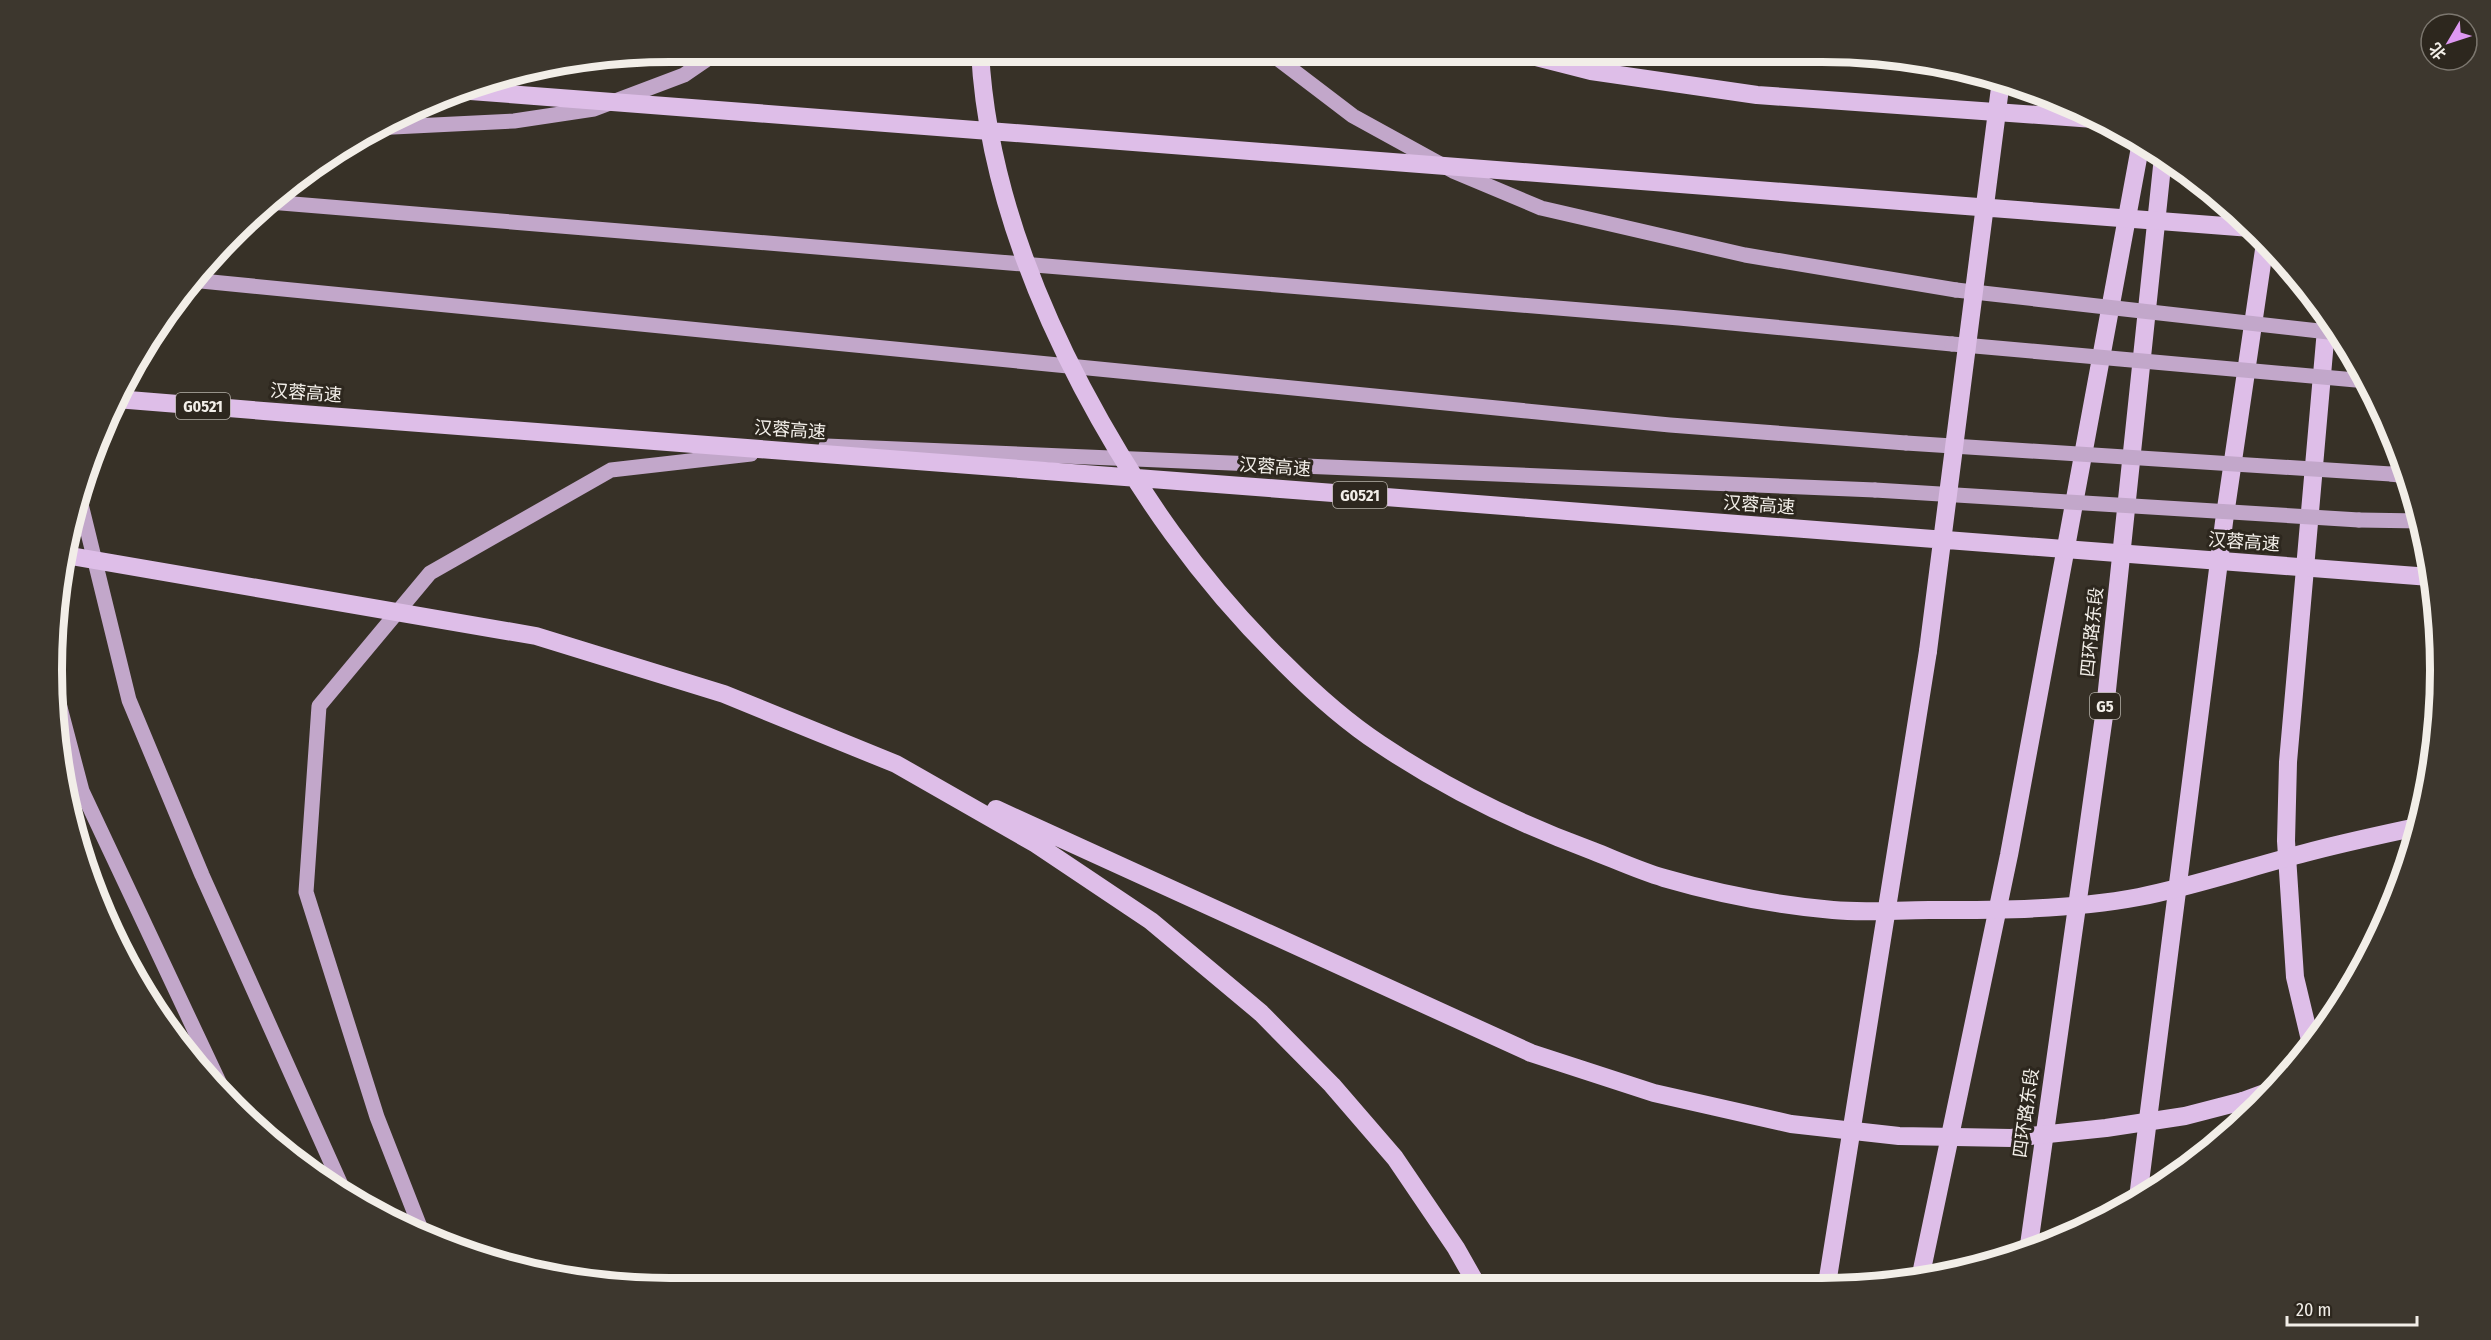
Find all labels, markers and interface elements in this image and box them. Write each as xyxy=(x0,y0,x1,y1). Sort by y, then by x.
north arrow xyxy=(2419,12,2479,72)
text: 北 xyxy=(2425,39,2450,63)
street label: 汉蓉高速 xyxy=(269,380,343,406)
road number: G0521 xyxy=(176,393,230,419)
street label: 汉蓉高速 xyxy=(753,417,827,443)
street label: 汉蓉高速 xyxy=(1238,454,1312,480)
road number: G0521 xyxy=(1333,482,1387,508)
street label: 汉蓉高速 xyxy=(1722,492,1796,518)
street label: 汉蓉高速 xyxy=(2207,529,2281,555)
street label: 四环路东段 xyxy=(2076,586,2108,678)
road number: G5 xyxy=(2090,693,2120,719)
street label: 四环路东段 xyxy=(2009,1067,2043,1159)
scale bar xyxy=(2287,1289,2418,1327)
text: 20 m xyxy=(2296,1299,2331,1321)

